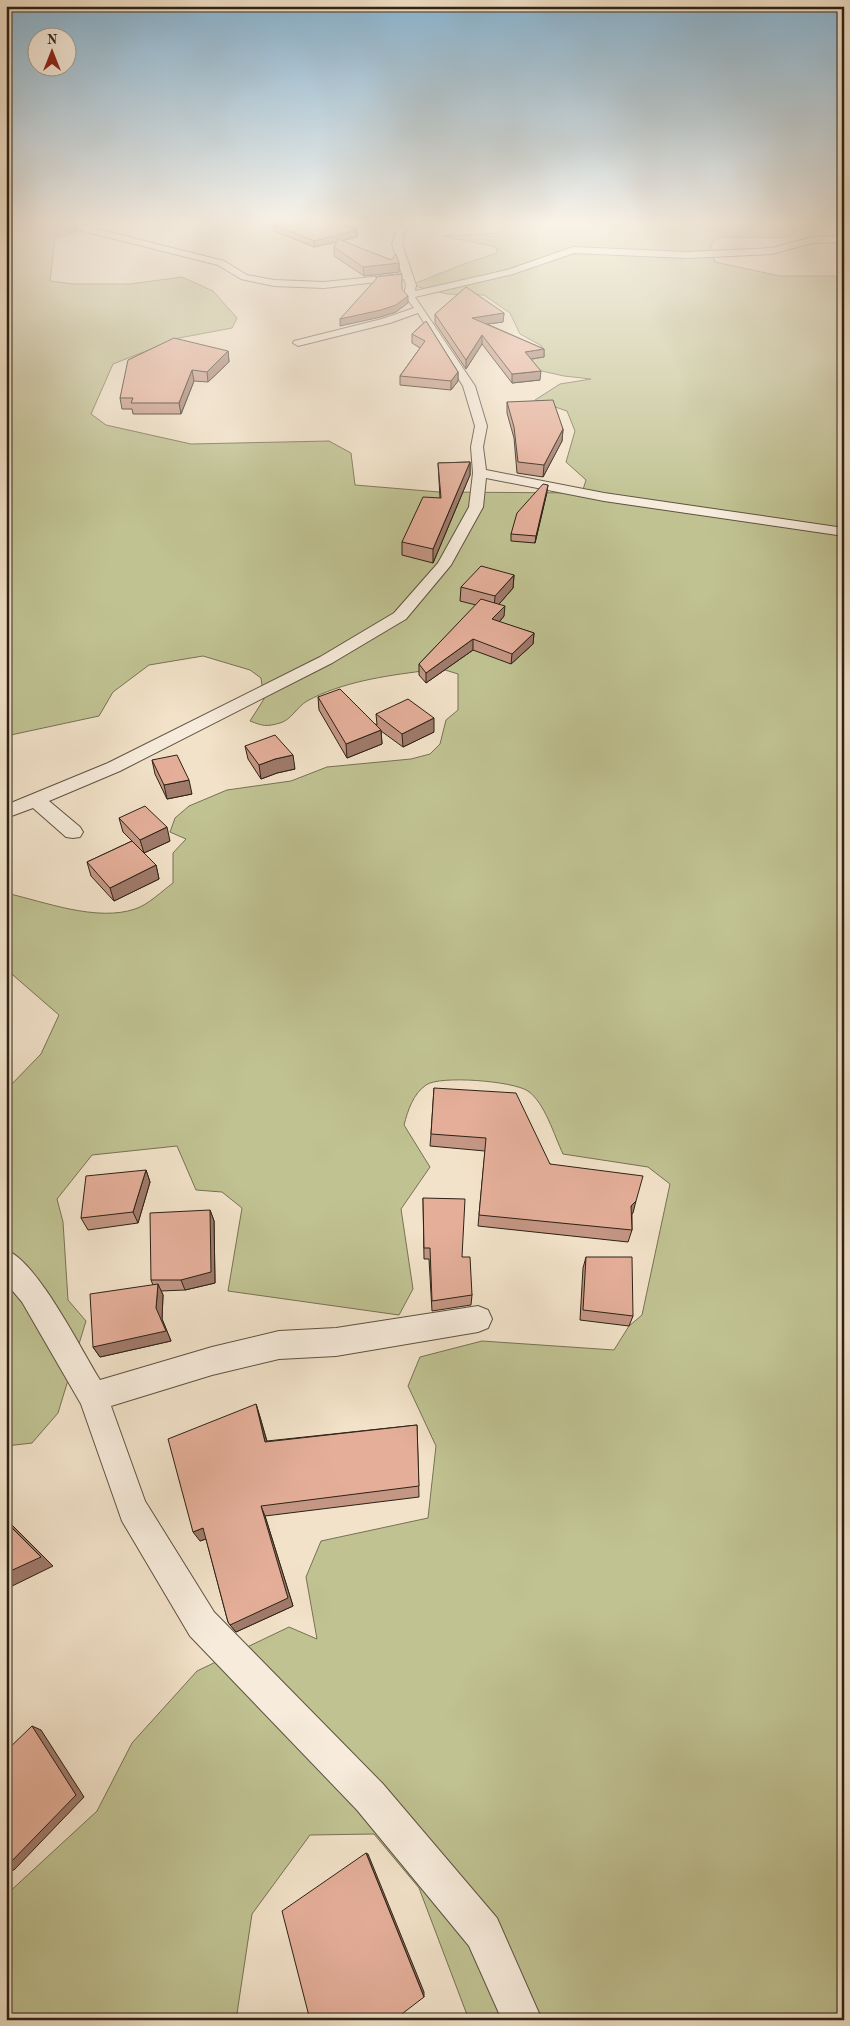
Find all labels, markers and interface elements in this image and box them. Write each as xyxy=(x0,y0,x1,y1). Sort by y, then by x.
north arrow xyxy=(28,28,78,78)
text: N xyxy=(47,33,58,47)

